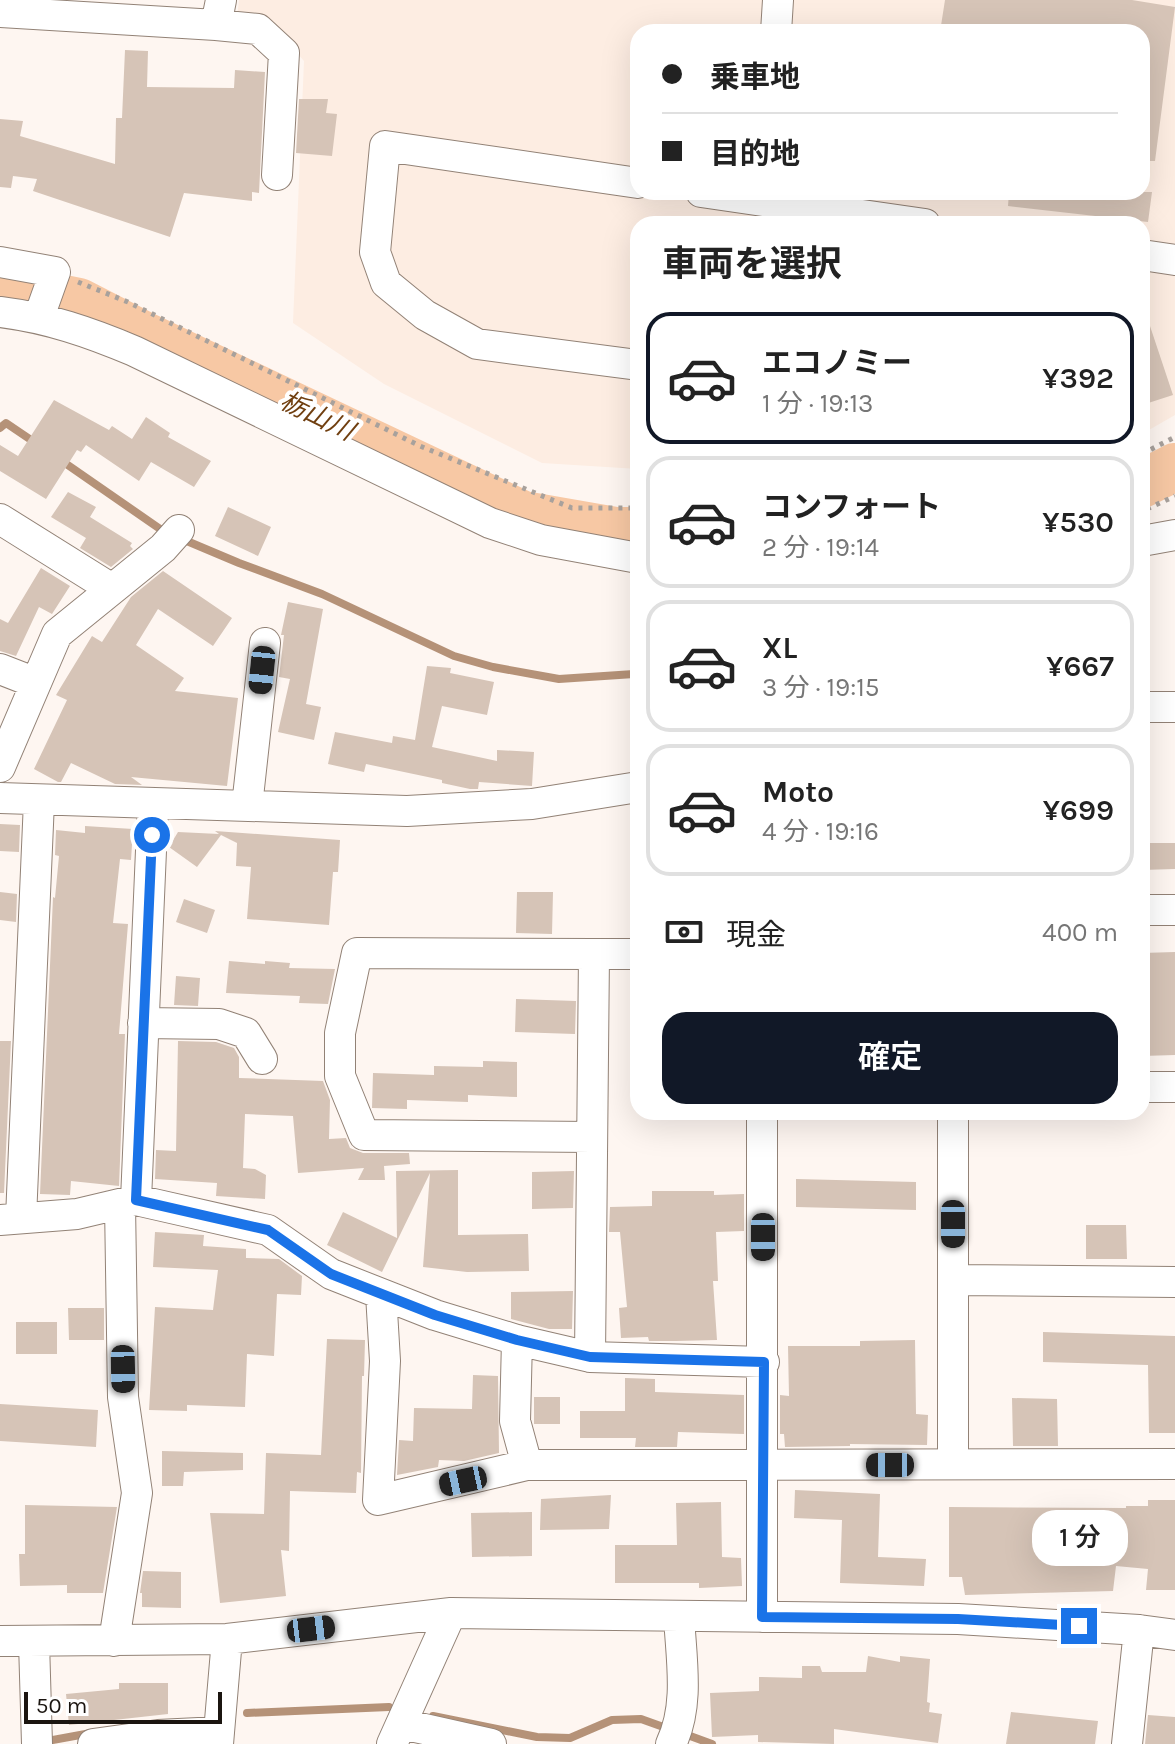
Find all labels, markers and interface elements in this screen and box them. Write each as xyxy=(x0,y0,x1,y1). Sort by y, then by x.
text: 乗車地 xyxy=(710,59,800,95)
text: 目的地 xyxy=(710,136,800,172)
text: 車両を選択 xyxy=(662,243,842,285)
icon: car xyxy=(666,342,738,414)
text: エコノミー xyxy=(762,345,912,381)
text: ¥392 xyxy=(1042,360,1114,396)
water label: 栃山川 xyxy=(275,385,362,448)
text: 1 分 · 19:13 xyxy=(762,388,873,419)
icon: car xyxy=(666,486,738,558)
text: コンフォート xyxy=(762,489,941,525)
text: ¥530 xyxy=(1042,504,1114,540)
text: 2 分 · 19:14 xyxy=(762,532,879,563)
icon: car xyxy=(666,630,738,702)
text: XL xyxy=(762,630,797,666)
car xyxy=(248,645,276,695)
text: ¥667 xyxy=(1046,648,1114,684)
text: 3 分 · 19:15 xyxy=(762,672,879,703)
icon: car xyxy=(666,774,738,846)
text: Moto xyxy=(762,774,834,810)
text: ¥699 xyxy=(1043,792,1114,828)
text: 4 分 · 19:16 xyxy=(762,816,879,847)
route start xyxy=(134,817,170,853)
icon: cash xyxy=(662,910,706,954)
text: 現金 xyxy=(726,917,786,953)
text: 400 m xyxy=(1042,917,1118,948)
button: 確定 xyxy=(662,1012,1118,1104)
car xyxy=(941,1200,965,1248)
car xyxy=(751,1213,775,1261)
car xyxy=(111,1345,135,1393)
car xyxy=(866,1453,914,1477)
car xyxy=(437,1464,489,1498)
callout: 1 分 xyxy=(1031,1510,1127,1566)
text: 1 分 xyxy=(1059,1522,1101,1553)
route end xyxy=(1061,1608,1097,1644)
car xyxy=(286,1614,336,1644)
scale bar xyxy=(24,1688,222,1724)
text: 50 m xyxy=(36,1693,87,1719)

